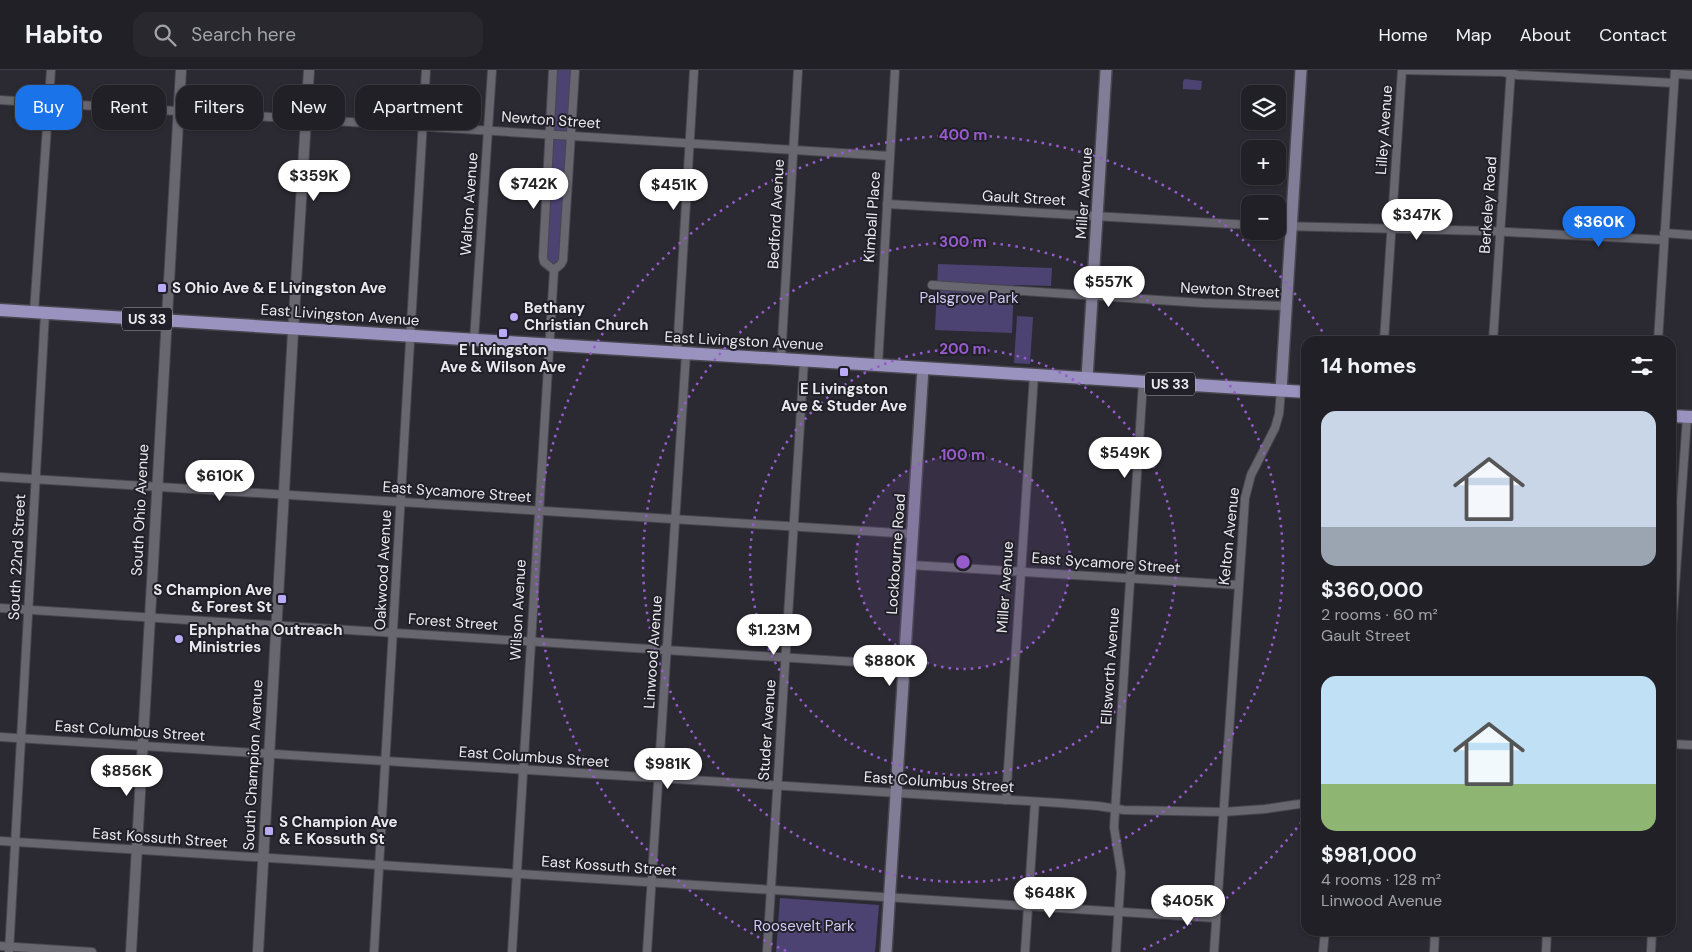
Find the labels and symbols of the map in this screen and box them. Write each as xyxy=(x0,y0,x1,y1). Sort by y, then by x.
street label: Lilley Avenue xyxy=(1371,85,1397,175)
street label: Newton Street xyxy=(501,107,602,133)
text: 400 m xyxy=(939,125,987,145)
street label: Miller Avenue xyxy=(1071,146,1097,240)
street label: Walton Avenue xyxy=(455,152,483,256)
street label: Berkeley Road xyxy=(1475,156,1501,254)
street label: Bedford Avenue xyxy=(763,158,789,270)
pin: $359K xyxy=(279,160,349,202)
pin: $742K xyxy=(499,168,569,210)
pin: $451K xyxy=(639,168,709,211)
street label: Kimball Place xyxy=(859,171,885,263)
street label: Gault Street xyxy=(982,186,1067,210)
pin: $347K xyxy=(1382,198,1452,241)
pin: $360K xyxy=(1564,206,1634,248)
text: 300 m xyxy=(939,232,987,252)
pin: $557K xyxy=(1074,266,1144,308)
street label: Newton Street xyxy=(1180,277,1280,303)
place label: S Ohio Ave & E Livingston Ave xyxy=(172,278,387,298)
marker: S Ohio Ave & E Livingston Ave xyxy=(156,282,168,294)
park label: Palsgrove Park xyxy=(919,288,1019,308)
place label: Bethany Christian Church xyxy=(524,298,649,335)
street label: East Livingston Avenue xyxy=(260,299,420,331)
road number: US 33 xyxy=(122,308,172,330)
marker: Bethany Christian Church xyxy=(508,311,520,323)
marker: E Livingston Ave & Wilson Ave xyxy=(497,327,509,339)
street label: East Livingston Avenue xyxy=(664,327,824,355)
text: 200 m xyxy=(939,339,987,359)
place label: E Livingston Ave & Wilson Ave xyxy=(440,340,566,377)
marker: E Livingston Ave & Studer Ave xyxy=(838,366,850,378)
road number: US 33 xyxy=(1145,372,1195,396)
place label: E Livingston Ave & Studer Ave xyxy=(781,379,907,416)
pin: $549K xyxy=(1090,436,1160,479)
street label: South Ohio Avenue xyxy=(127,443,153,577)
text: 100 m xyxy=(941,445,985,465)
pin: $610K xyxy=(185,460,255,502)
street label: East Sycamore Street xyxy=(382,477,532,507)
street label: Kelton Avenue xyxy=(1214,486,1244,586)
street label: South 22nd Street xyxy=(4,493,30,621)
street label: Lockbourne Road xyxy=(882,493,910,615)
street label: Oakwood Avenue xyxy=(370,509,396,631)
street label: Miller Avenue xyxy=(992,540,1018,634)
street label: East Sycamore Street xyxy=(1031,548,1181,578)
centre of rings xyxy=(954,553,972,571)
street label: Wilson Avenue xyxy=(505,559,531,661)
place label: S Champion Ave & Forest St xyxy=(153,580,272,617)
marker: S Champion Ave & Forest St xyxy=(276,593,288,605)
street label: Linwood Avenue xyxy=(639,595,667,709)
street label: Ellsworth Avenue xyxy=(1096,607,1124,725)
street label: Forest Street xyxy=(407,609,499,635)
pin: $1.23M xyxy=(733,614,815,656)
place label: Ephphatha Outreach Ministries xyxy=(189,620,342,657)
marker: Ephphatha Outreach Ministries xyxy=(173,633,185,645)
pin: $880K xyxy=(855,644,925,687)
street label: South Champion Avenue xyxy=(239,679,267,851)
street label: Studer Avenue xyxy=(753,679,781,781)
street label: East Columbus Street xyxy=(54,716,206,746)
street label: East Columbus Street xyxy=(458,742,610,772)
pin: $981K xyxy=(633,748,703,790)
pin: $856K xyxy=(92,754,162,797)
street label: East Columbus Street xyxy=(863,767,1015,797)
place label: S Champion Ave & E Kossuth St xyxy=(279,812,398,849)
street label: East Kossuth Street xyxy=(92,823,228,853)
marker: S Champion Ave & E Kossuth St xyxy=(263,825,275,837)
street label: East Kossuth Street xyxy=(541,851,677,881)
pin: $648K xyxy=(1015,876,1085,919)
pin: $405K xyxy=(1153,884,1223,927)
park label: Roosevelt Park xyxy=(754,916,855,936)

